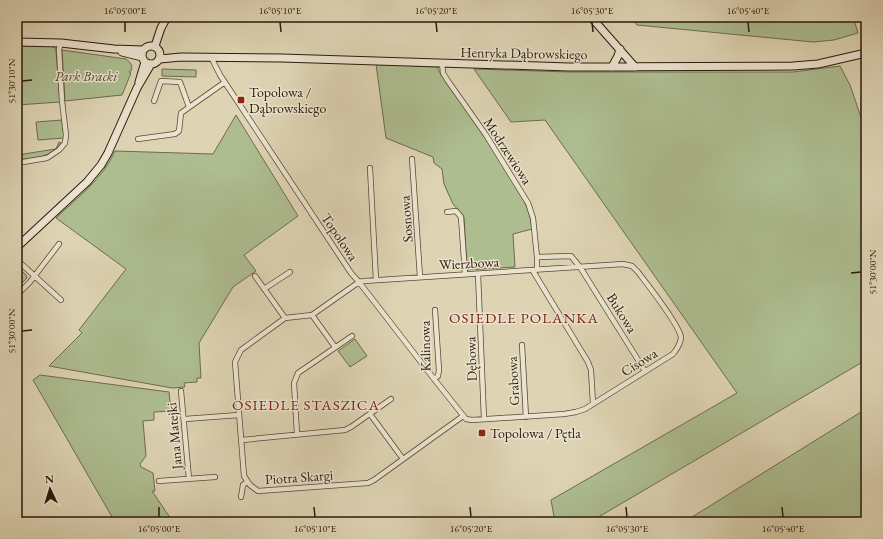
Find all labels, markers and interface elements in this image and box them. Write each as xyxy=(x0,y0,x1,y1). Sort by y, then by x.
text: 16°05'00"E xyxy=(104,4,147,17)
text: 16°05'10"E xyxy=(259,4,302,17)
text: 16°05'20"E xyxy=(415,4,458,17)
text: 16°05'30"E xyxy=(571,4,614,17)
text: 16°05'40"E xyxy=(727,4,770,17)
street label: Henryka Dąbrowskiego xyxy=(460,43,588,63)
text: 51°30'10"N xyxy=(5,58,18,103)
park label: Park Bracki xyxy=(55,67,118,85)
place label: Topolowa / Dąbrowskiego xyxy=(249,83,326,117)
marker: Topolowa / Dąbrowskiego xyxy=(236,95,246,105)
street label: Modrzewiowa xyxy=(480,114,537,188)
street label: Sosnowa xyxy=(395,195,417,243)
street label: Topolowa xyxy=(317,210,363,265)
text: 51°30'00"N xyxy=(866,249,879,294)
street label: Wierzbowa xyxy=(438,252,500,274)
street label: Bukowa xyxy=(603,290,641,337)
text: 51°30'00"N xyxy=(5,308,18,353)
district label: OSIEDLE POLANKA xyxy=(449,308,599,327)
street label: Kalinowa xyxy=(416,320,434,372)
street label: Dębowa xyxy=(461,336,481,382)
street label: Cisowa xyxy=(617,344,661,380)
street label: Grabowa xyxy=(503,355,523,406)
district label: OSIEDLE STASZICA xyxy=(232,395,380,414)
street label: Jana Matejki xyxy=(162,401,186,471)
place label: Topolowa / Pętla xyxy=(490,424,581,442)
marker: Topolowa / Pętla xyxy=(477,428,487,438)
street label: Piotra Skargi xyxy=(264,466,334,488)
north arrow xyxy=(30,469,70,509)
text: N xyxy=(44,472,54,486)
text: 16°05'00"E xyxy=(138,522,181,535)
text: 16°05'10"E xyxy=(294,522,337,535)
text: 16°05'20"E xyxy=(450,522,493,535)
text: 16°05'30"E xyxy=(606,522,649,535)
text: 16°05'40"E xyxy=(762,522,805,535)

